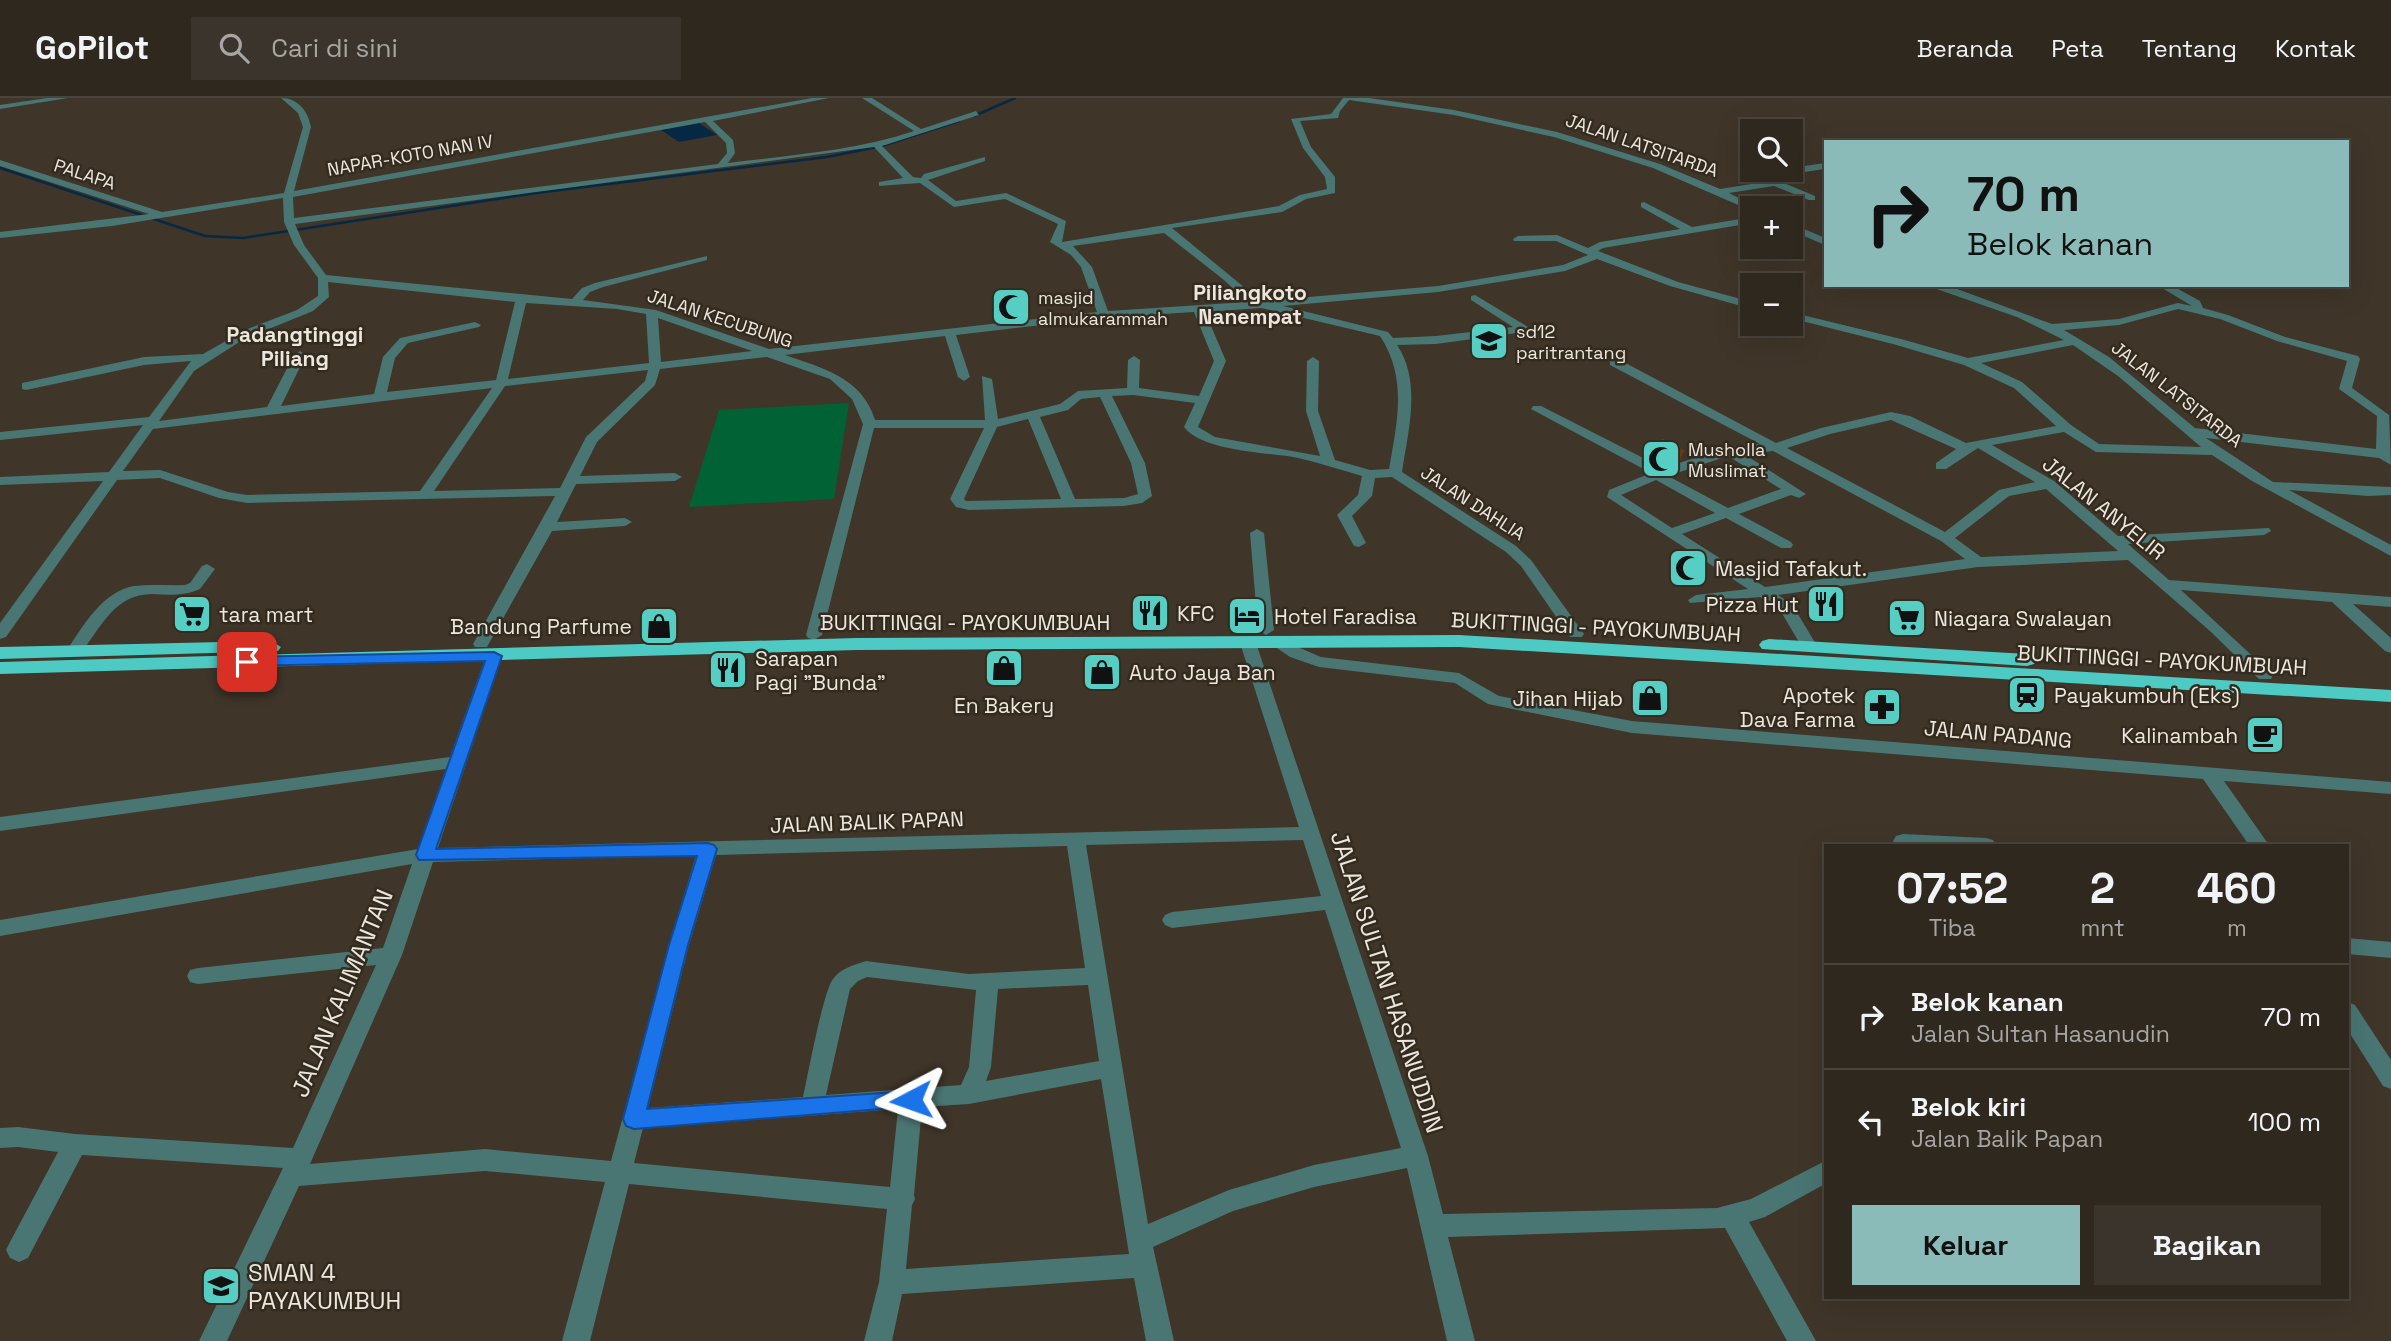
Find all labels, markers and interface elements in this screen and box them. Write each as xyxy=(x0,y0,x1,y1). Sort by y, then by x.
search box xyxy=(191,17,681,80)
text: GoPilot xyxy=(35,27,149,69)
icon: search xyxy=(215,29,253,67)
text: Cari di sini xyxy=(271,31,398,65)
text: Beranda xyxy=(1917,33,2013,64)
text: Peta xyxy=(2051,33,2104,64)
text: Tentang xyxy=(2142,33,2237,64)
text: Kontak xyxy=(2275,33,2356,64)
street label: JALAN LATSITARDA xyxy=(1563,108,1721,182)
map controls xyxy=(1740,119,1803,336)
button: search xyxy=(1740,119,1803,182)
street label: NAPAR-KOTO NAN IV xyxy=(325,129,495,181)
street label: PALAPA xyxy=(51,153,119,195)
text: 70 m xyxy=(1967,163,2080,225)
icon: right xyxy=(1852,168,1943,259)
button: + xyxy=(1740,196,1803,259)
text: Belok kanan xyxy=(1967,224,2153,264)
button: − xyxy=(1740,273,1803,336)
district label: Piliangkoto Nanempat xyxy=(1193,279,1307,330)
street label: JALAN KECUBUNG xyxy=(644,284,796,352)
mosque icon: masjid almukarammah xyxy=(990,286,1032,328)
place label: masjid almukarammah xyxy=(1038,286,1168,330)
school or university icon: sd12 paritrantang xyxy=(1468,320,1510,362)
place label: sd12 paritrantang xyxy=(1516,320,1626,364)
district label: Padangtinggi Piliang xyxy=(227,321,363,372)
street label: JALAN LATSITARDA xyxy=(2107,336,2247,452)
mosque icon: Musholla Muslimat xyxy=(1640,438,1682,480)
place label: Musholla Muslimat xyxy=(1688,438,1766,482)
street label: JALAN ANYELIR xyxy=(2037,450,2171,566)
street label: JALAN DAHLIA xyxy=(1417,461,1529,545)
mosque icon: Masjid Tafakut. xyxy=(1667,547,1709,589)
place label: Masjid Tafakut. xyxy=(1715,555,1867,582)
restaurant icon: Pizza Hut xyxy=(1805,583,1847,625)
place label: Pizza Hut xyxy=(1706,591,1799,618)
restaurant icon: KFC xyxy=(1129,592,1171,634)
supermarket icon: tara mart xyxy=(171,593,213,635)
hotel icon: Hotel Faradisa xyxy=(1226,595,1268,637)
supermarket icon: Niagara Swalayan xyxy=(1886,597,1928,639)
place label: KFC xyxy=(1177,600,1214,627)
place label: tara mart xyxy=(219,601,313,628)
place label: Hotel Faradisa xyxy=(1274,603,1417,630)
shop icon: Bandung Parfume xyxy=(638,605,680,647)
place label: Niagara Swalayan xyxy=(1934,605,2112,632)
street label: BUKITTINGGI - PAYOKUMBUAH xyxy=(1450,606,1742,648)
street label: BUKITTINGGI - PAYOKUMBUAH xyxy=(820,609,1110,636)
place label: Bandung Parfume xyxy=(450,613,632,640)
pin xyxy=(217,632,277,692)
street label: BUKITTINGGI - PAYOKUMBUAH xyxy=(2016,639,2308,681)
icon: arrive xyxy=(228,643,266,681)
place label: Sarapan Pagi "Bunda" xyxy=(755,645,886,696)
shop icon: En Bakery xyxy=(983,647,1025,689)
restaurant icon: Sarapan Pagi "Bunda" xyxy=(707,649,749,691)
shop icon: Auto Jaya Ban xyxy=(1081,651,1123,693)
place label: Auto Jaya Ban xyxy=(1129,659,1276,686)
station icon: Payakumbuh (Eks) xyxy=(2006,674,2048,716)
shop icon: Jihan Hijab xyxy=(1629,677,1671,719)
place label: Apotek Dava Farma xyxy=(1740,682,1855,733)
place label: Payakumbuh (Eks) xyxy=(2054,682,2240,709)
place label: Jihan Hijab xyxy=(1512,685,1623,712)
pharmacy icon: Apotek Dava Farma xyxy=(1861,686,1903,728)
place label: En Bakery xyxy=(954,692,1054,719)
street label: JALAN PADANG xyxy=(1923,714,2073,754)
cafe icon: Kalinambah xyxy=(2244,714,2286,756)
place label: Kalinambah xyxy=(2121,722,2238,749)
street label: JALAN BALIK PAPAN xyxy=(770,805,964,839)
street label: JALAN SULTAN HASANUDDIN xyxy=(1323,827,1451,1137)
text: 07:52 xyxy=(1896,862,2008,915)
text: 2 xyxy=(2090,862,2115,915)
text: 460 xyxy=(2197,862,2277,915)
street label: JALAN KALIMANTAN xyxy=(284,884,400,1102)
text: Tiba xyxy=(1929,913,1976,943)
text: mnt xyxy=(2080,913,2125,943)
text: m xyxy=(2227,913,2247,943)
text: Belok kanan xyxy=(1911,985,2064,1019)
icon: right xyxy=(1852,998,1890,1036)
text: 70 m xyxy=(2261,1000,2321,1034)
text: Jalan Sultan Hasanudin xyxy=(1911,1019,2170,1049)
position arrow xyxy=(874,1063,948,1137)
text: Belok kiri xyxy=(1911,1090,2026,1124)
icon: left xyxy=(1852,1103,1890,1141)
text: 100 m xyxy=(2248,1105,2321,1139)
text: Jalan Balik Papan xyxy=(1911,1124,2103,1154)
button: Keluar xyxy=(1852,1205,2080,1285)
button: Bagikan xyxy=(2094,1205,2321,1285)
place label: SMAN 4 PAYAKUMBUH xyxy=(248,1257,401,1316)
school or university icon: SMAN 4 PAYAKUMBUH xyxy=(200,1265,242,1307)

